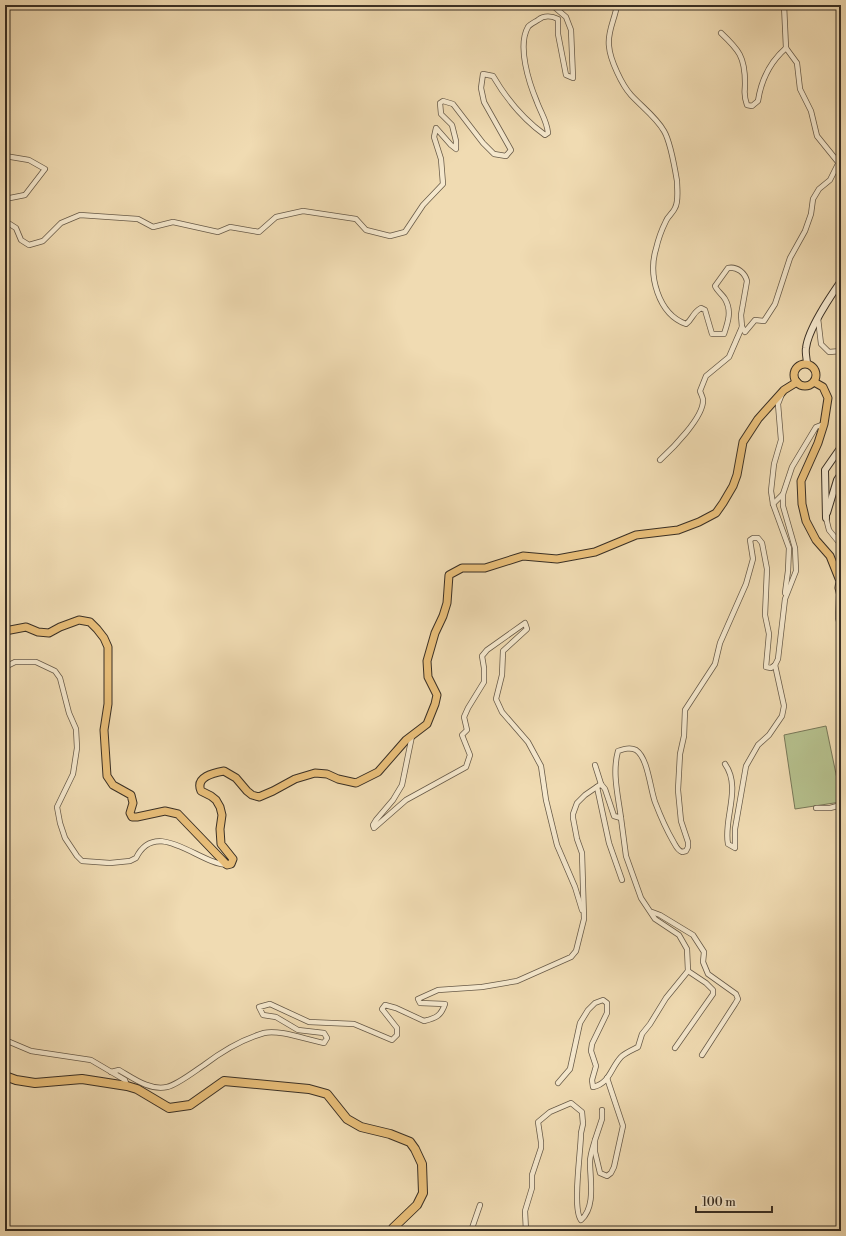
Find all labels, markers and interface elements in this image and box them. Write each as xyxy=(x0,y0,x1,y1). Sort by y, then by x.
scale bar xyxy=(696,1188,772,1214)
text: 100 m xyxy=(702,1195,736,1210)

